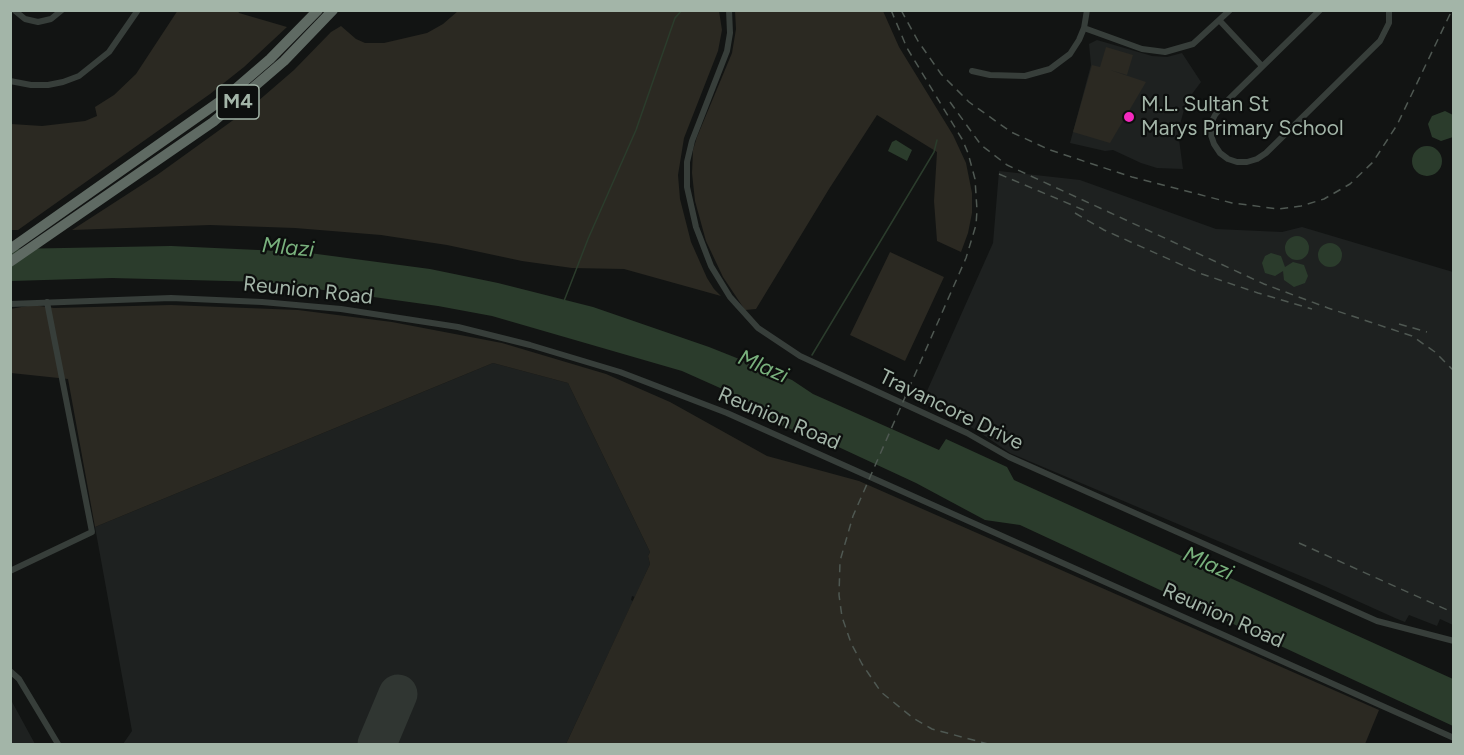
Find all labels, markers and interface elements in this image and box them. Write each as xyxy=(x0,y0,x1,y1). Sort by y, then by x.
road number: M4 xyxy=(217,85,259,119)
place label: M.L. Sultan St Marys Primary School xyxy=(1141,92,1343,142)
marker: M.L. Sultan St Marys Primary School xyxy=(1122,110,1136,124)
water label: Mlazi xyxy=(261,233,315,263)
street label: Reunion Road xyxy=(242,272,374,310)
water label: Mlazi xyxy=(734,345,792,389)
street label: Travancore Drive xyxy=(875,364,1027,456)
street label: Reunion Road xyxy=(714,382,844,456)
water label: Mlazi xyxy=(1179,541,1237,587)
street label: Reunion Road xyxy=(1158,578,1288,654)

